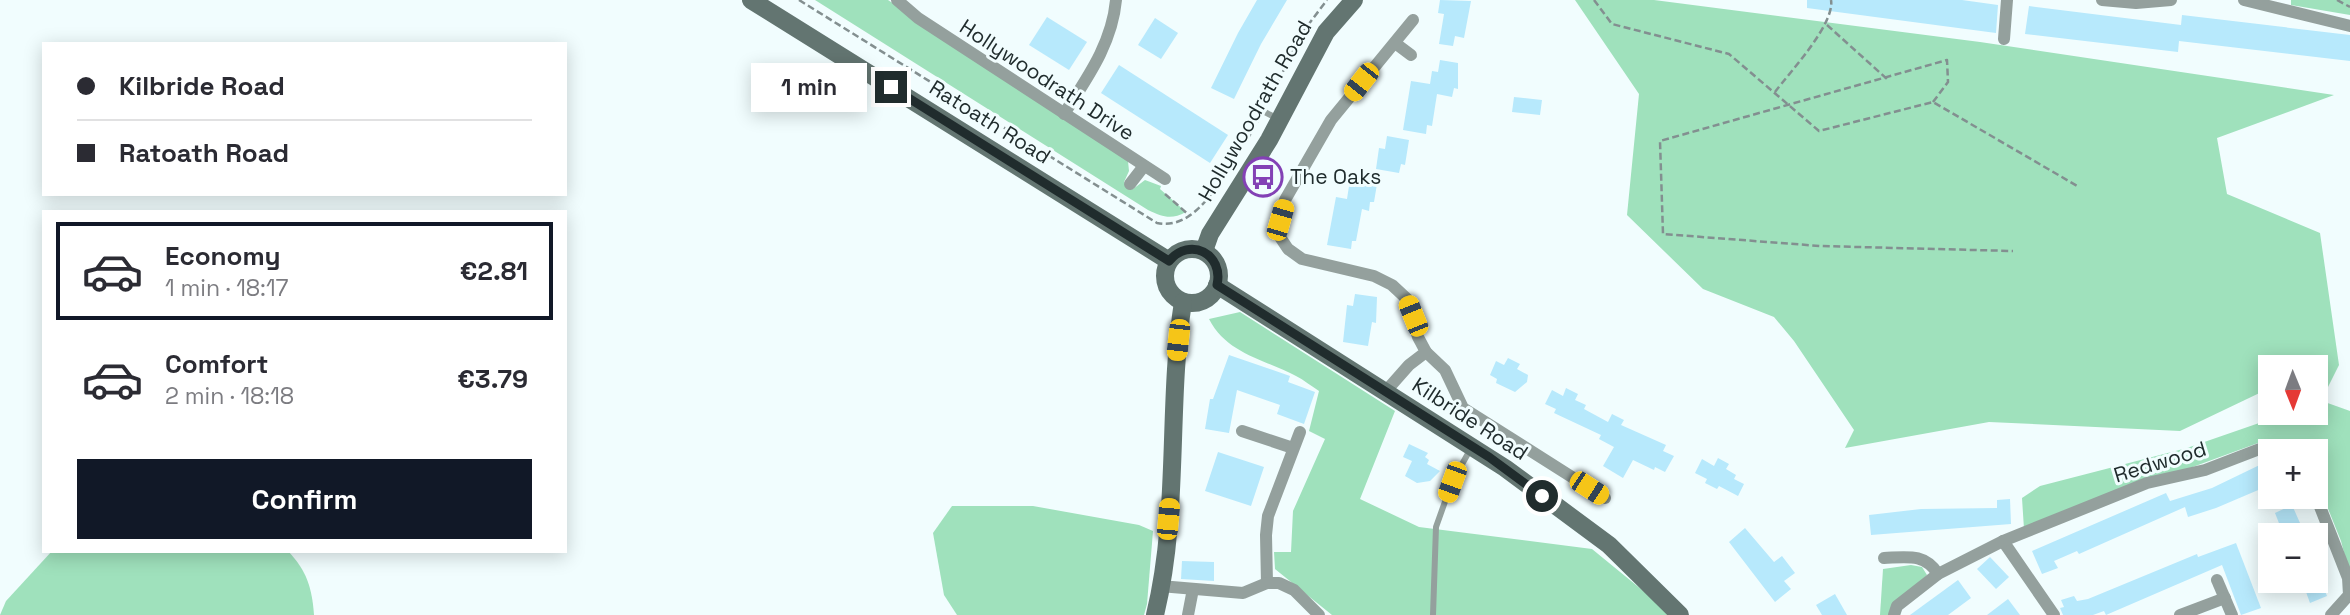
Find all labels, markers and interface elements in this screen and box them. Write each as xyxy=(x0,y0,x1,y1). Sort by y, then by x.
street label: Hollywoodrath Drive xyxy=(955,13,1140,146)
street label: Hollywoodrath Road xyxy=(1192,15,1317,206)
car xyxy=(1340,59,1383,105)
callout: 1 min xyxy=(751,62,866,112)
text: Kilbride Road xyxy=(119,69,285,103)
route end xyxy=(875,71,907,103)
text: 1 min xyxy=(781,72,837,102)
street label: Ratoath Road xyxy=(925,74,1056,170)
text: Ratoath Road xyxy=(119,136,289,170)
bus stop icon: The Oaks xyxy=(1242,156,1284,198)
place label: The Oaks xyxy=(1290,163,1381,190)
car xyxy=(1265,197,1296,243)
text: Economy xyxy=(165,239,281,273)
icon: car xyxy=(81,240,144,303)
text: €2.81 xyxy=(460,254,528,288)
text: 1 min · 18:17 xyxy=(165,273,289,303)
car xyxy=(1396,293,1431,339)
car xyxy=(1166,318,1191,362)
text: Comfort xyxy=(165,347,268,381)
icon: car xyxy=(81,348,144,411)
north arrow xyxy=(2258,355,2328,425)
map controls xyxy=(2258,355,2328,593)
text: €3.79 xyxy=(457,362,528,396)
street label: Kilbride Road xyxy=(1407,371,1533,466)
text: 2 min · 18:18 xyxy=(165,381,294,411)
street label: Redwood xyxy=(2110,435,2209,488)
button: + xyxy=(2258,439,2328,509)
button: Confirm xyxy=(77,459,532,539)
car xyxy=(1435,459,1470,505)
car xyxy=(1566,468,1613,508)
route start xyxy=(1526,480,1558,512)
car xyxy=(1156,497,1181,541)
button: − xyxy=(2258,523,2328,593)

